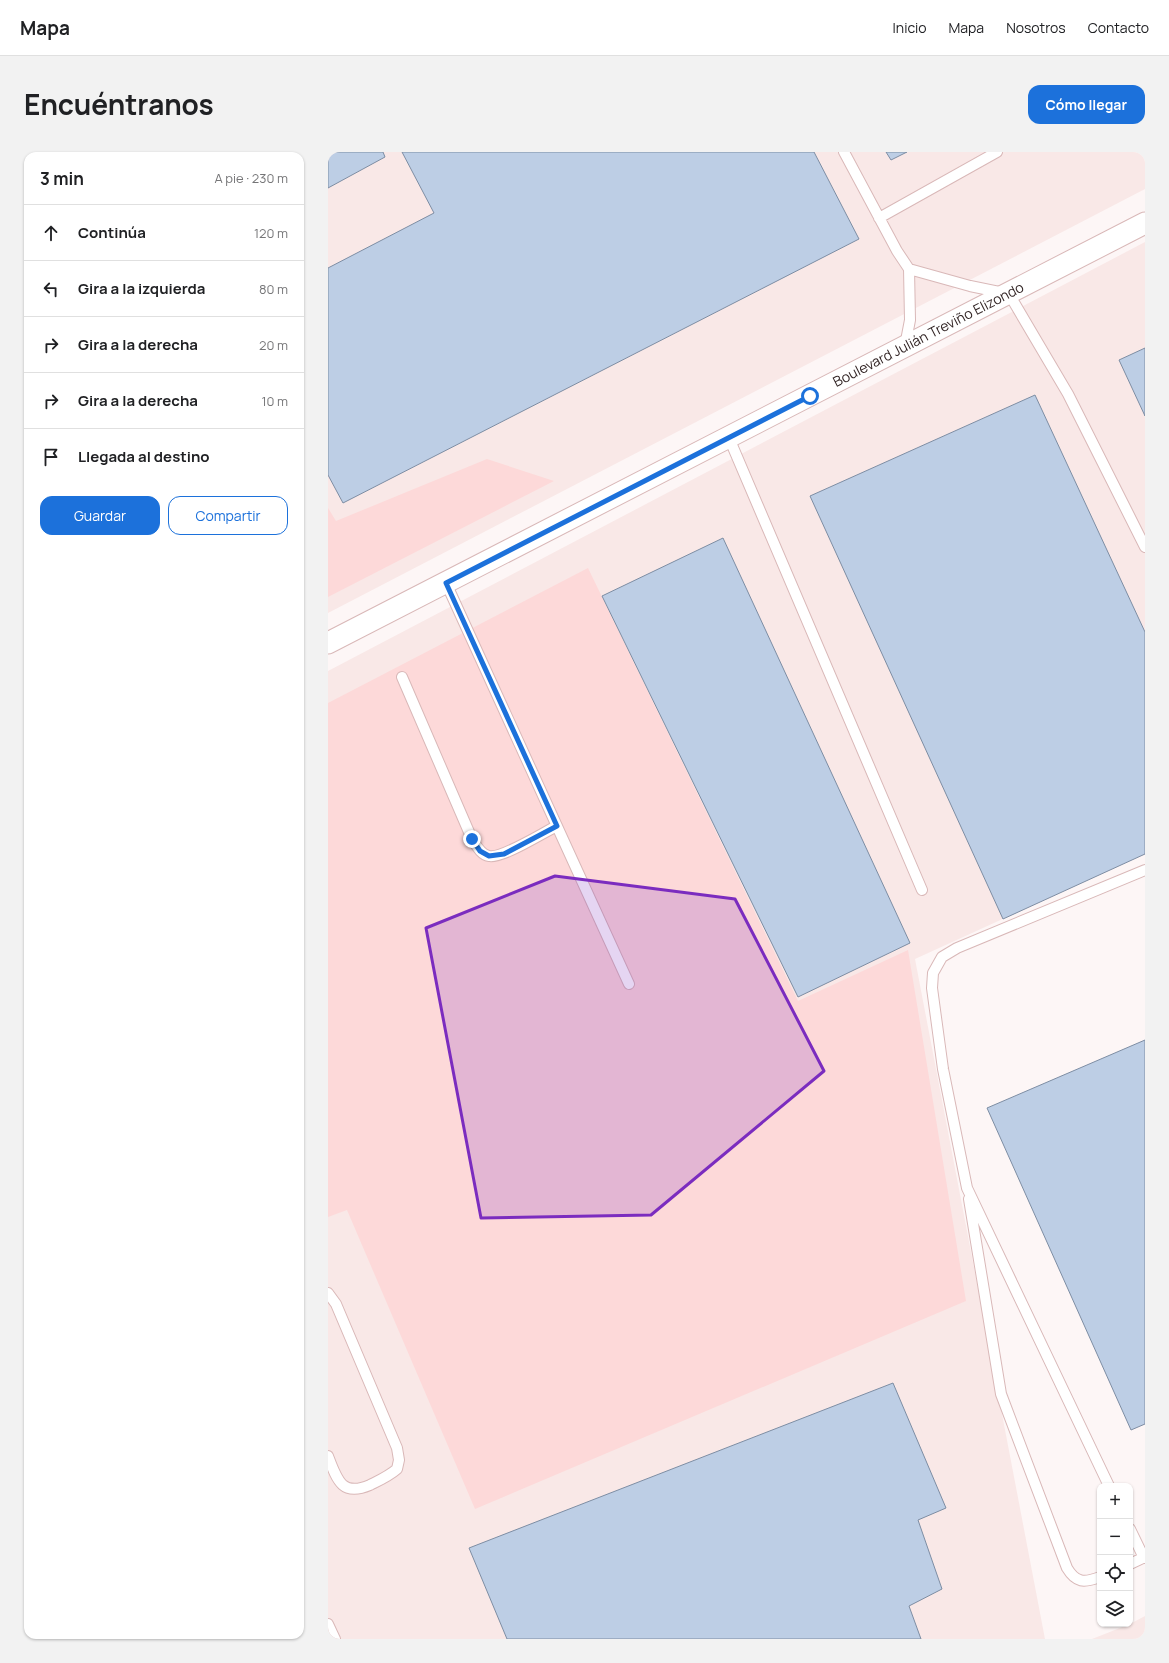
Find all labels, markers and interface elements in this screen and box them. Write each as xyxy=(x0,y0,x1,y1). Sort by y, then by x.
text: Mapa xyxy=(20,15,70,41)
text: Inicio xyxy=(893,18,927,37)
text: Mapa xyxy=(949,18,984,37)
text: Nosotros xyxy=(1006,18,1066,37)
text: Contacto xyxy=(1088,18,1149,37)
text: Encuéntranos xyxy=(24,85,214,123)
button: Cómo llegar xyxy=(1028,85,1145,124)
text: 3 min xyxy=(40,167,84,190)
text: A pie · 230 m xyxy=(215,169,288,187)
icon: ahead xyxy=(40,222,62,244)
text: Continúa xyxy=(78,222,146,243)
text: 120 m xyxy=(254,224,288,242)
street label: Boulevard Julián Treviño Elizondo xyxy=(829,277,1027,391)
icon: left xyxy=(40,278,62,300)
text: Gira a la izquierda xyxy=(78,278,205,299)
text: 80 m xyxy=(259,280,288,298)
icon: right xyxy=(40,334,62,356)
text: Gira a la derecha xyxy=(78,334,198,355)
text: 20 m xyxy=(259,336,288,354)
route start xyxy=(801,387,819,405)
icon: right xyxy=(40,390,62,412)
text: Gira a la derecha xyxy=(78,390,198,411)
text: 10 m xyxy=(261,392,288,410)
icon: arrive xyxy=(40,446,62,468)
text: Llegada al destino xyxy=(78,446,210,467)
button: Guardar xyxy=(40,496,160,535)
button: Compartir xyxy=(168,496,288,535)
route end xyxy=(463,830,481,848)
map controls xyxy=(1097,1483,1133,1627)
button: + xyxy=(1097,1483,1133,1519)
button: − xyxy=(1097,1519,1133,1555)
button: locate xyxy=(1097,1555,1133,1591)
button: layers xyxy=(1097,1591,1133,1627)

